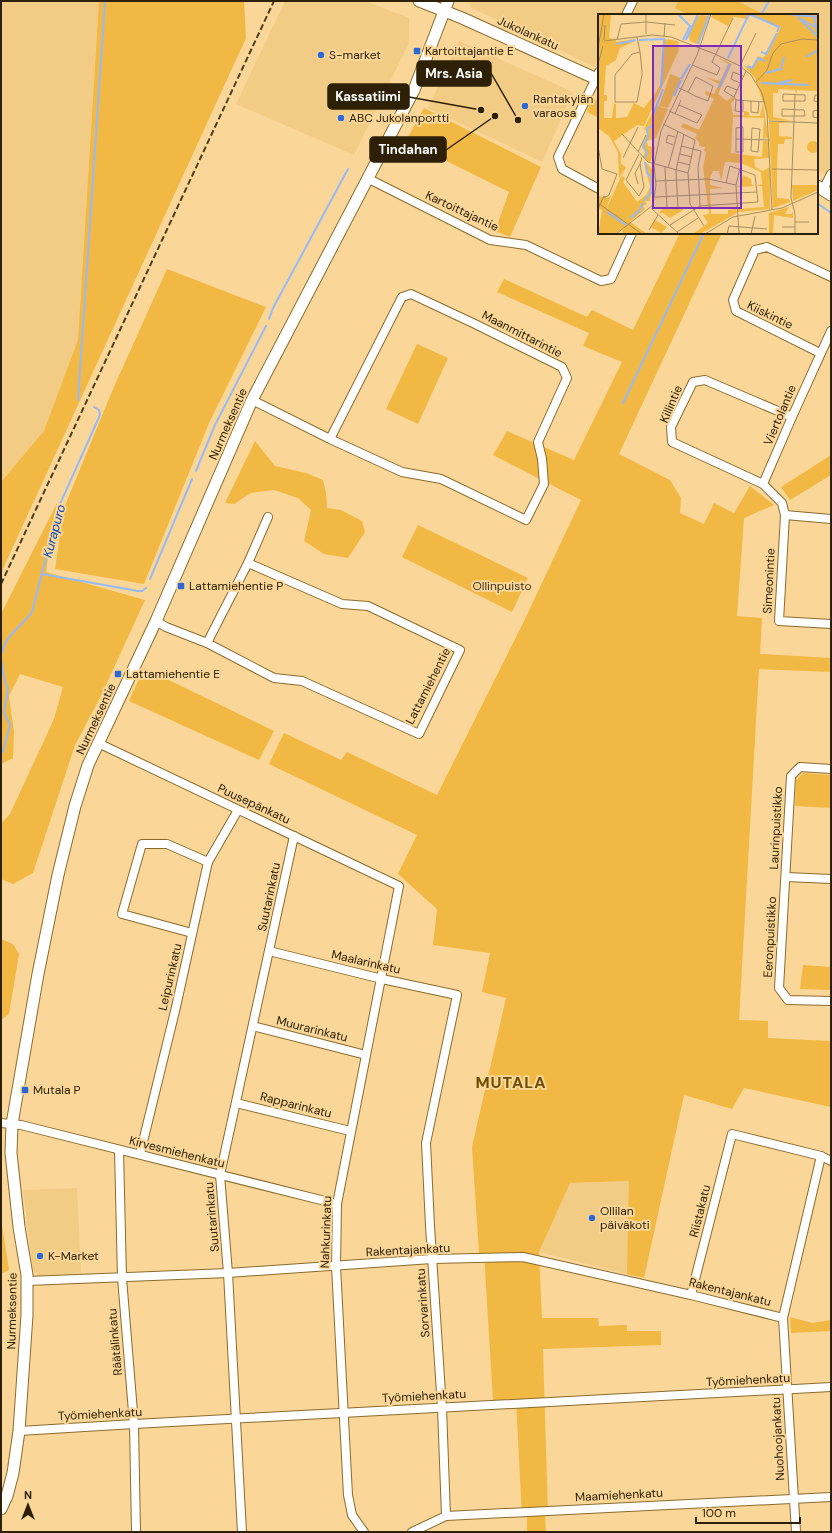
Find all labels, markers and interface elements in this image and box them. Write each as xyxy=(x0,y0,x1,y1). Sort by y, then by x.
street label: Jukolankatu xyxy=(495,12,561,54)
inset map xyxy=(598,14,818,234)
place label: Kartoittajantie E xyxy=(425,43,514,59)
marker: Kartoittajantie E xyxy=(412,46,422,56)
place label: S-market xyxy=(329,47,381,63)
marker: S-market xyxy=(316,50,326,60)
callout: Mrs. Asia xyxy=(417,61,491,86)
text: Mrs. Asia xyxy=(425,65,483,82)
callout: Kassatiimi xyxy=(328,84,409,109)
text: Kassatiimi xyxy=(335,88,401,105)
place label: Rantakylän varaosa xyxy=(533,91,594,121)
marker: Rantakylän varaosa xyxy=(520,101,530,111)
place label: ABC Jukolanportti xyxy=(349,110,449,126)
marker: ABC Jukolanportti xyxy=(336,113,346,123)
callout: Tindahan xyxy=(370,137,446,162)
text: Tindahan xyxy=(378,141,438,158)
street label: Kartoittajantie xyxy=(423,187,501,235)
street label: Kiiskintie xyxy=(744,297,796,333)
street label: Maanmittarintie xyxy=(479,307,565,361)
street label: Viertolantie xyxy=(760,382,800,448)
street label: Killintie xyxy=(656,383,686,425)
street label: Nurmeksentie xyxy=(205,385,251,462)
water label: Kurapuro xyxy=(39,502,69,560)
street label: Simeonintie xyxy=(759,548,779,614)
place label: Lattamiehentie P xyxy=(189,578,283,594)
park label: Ollinpuisto xyxy=(472,578,532,594)
marker: Lattamiehentie P xyxy=(176,581,186,591)
street label: Lattamiehentie xyxy=(402,645,454,727)
place label: Lattamiehentie E xyxy=(126,666,220,682)
marker: Lattamiehentie E xyxy=(113,669,123,679)
street label: Nurmeksentie xyxy=(72,681,120,757)
street label: Puusepänkatu xyxy=(215,780,293,828)
street label: Laurinpuistikko xyxy=(766,786,786,870)
street label: Suutarinkatu xyxy=(254,861,284,933)
street label: Eeronpuistikko xyxy=(760,896,780,978)
street label: Leipurinkatu xyxy=(155,942,186,1012)
street label: Maalarinkatu xyxy=(330,946,402,978)
street label: Muurarinkatu xyxy=(275,1012,349,1046)
district label: MUTALA xyxy=(475,1072,547,1093)
place label: Mutala P xyxy=(33,1082,81,1098)
marker: Mutala P xyxy=(20,1085,30,1095)
street label: Rapparinkatu xyxy=(259,1088,334,1122)
street label: Kirvesmiehenkatu xyxy=(127,1132,227,1172)
street label: Suutarinkatu xyxy=(201,1181,223,1253)
street label: Riistakatu xyxy=(686,1183,714,1239)
street label: Nahkurinkatu xyxy=(317,1195,335,1269)
place label: Ollilan päiväkoti xyxy=(600,1203,650,1233)
marker: Ollilan päiväkoti xyxy=(587,1213,597,1223)
street label: Rakentajankatu xyxy=(365,1240,451,1260)
place label: K-Market xyxy=(48,1248,99,1264)
marker: K-Market xyxy=(35,1251,45,1261)
street label: Sorvarinkatu xyxy=(413,1268,433,1338)
street label: Nurmeksentie xyxy=(3,1272,21,1350)
street label: Rakentajankatu xyxy=(687,1274,773,1310)
street label: Räätälinkatu xyxy=(104,1308,126,1376)
street label: Työmiehenkatu xyxy=(705,1370,791,1390)
street label: Työmiehenkatu xyxy=(381,1386,467,1406)
street label: Nuohoojankatu xyxy=(768,1397,788,1481)
street label: Työmiehenkatu xyxy=(57,1404,143,1424)
north arrow xyxy=(8,1485,48,1525)
street label: Maamiehenkatu xyxy=(575,1485,664,1505)
text: N xyxy=(24,1488,32,1502)
scale bar xyxy=(696,1499,800,1525)
text: 100 m xyxy=(702,1505,736,1521)

